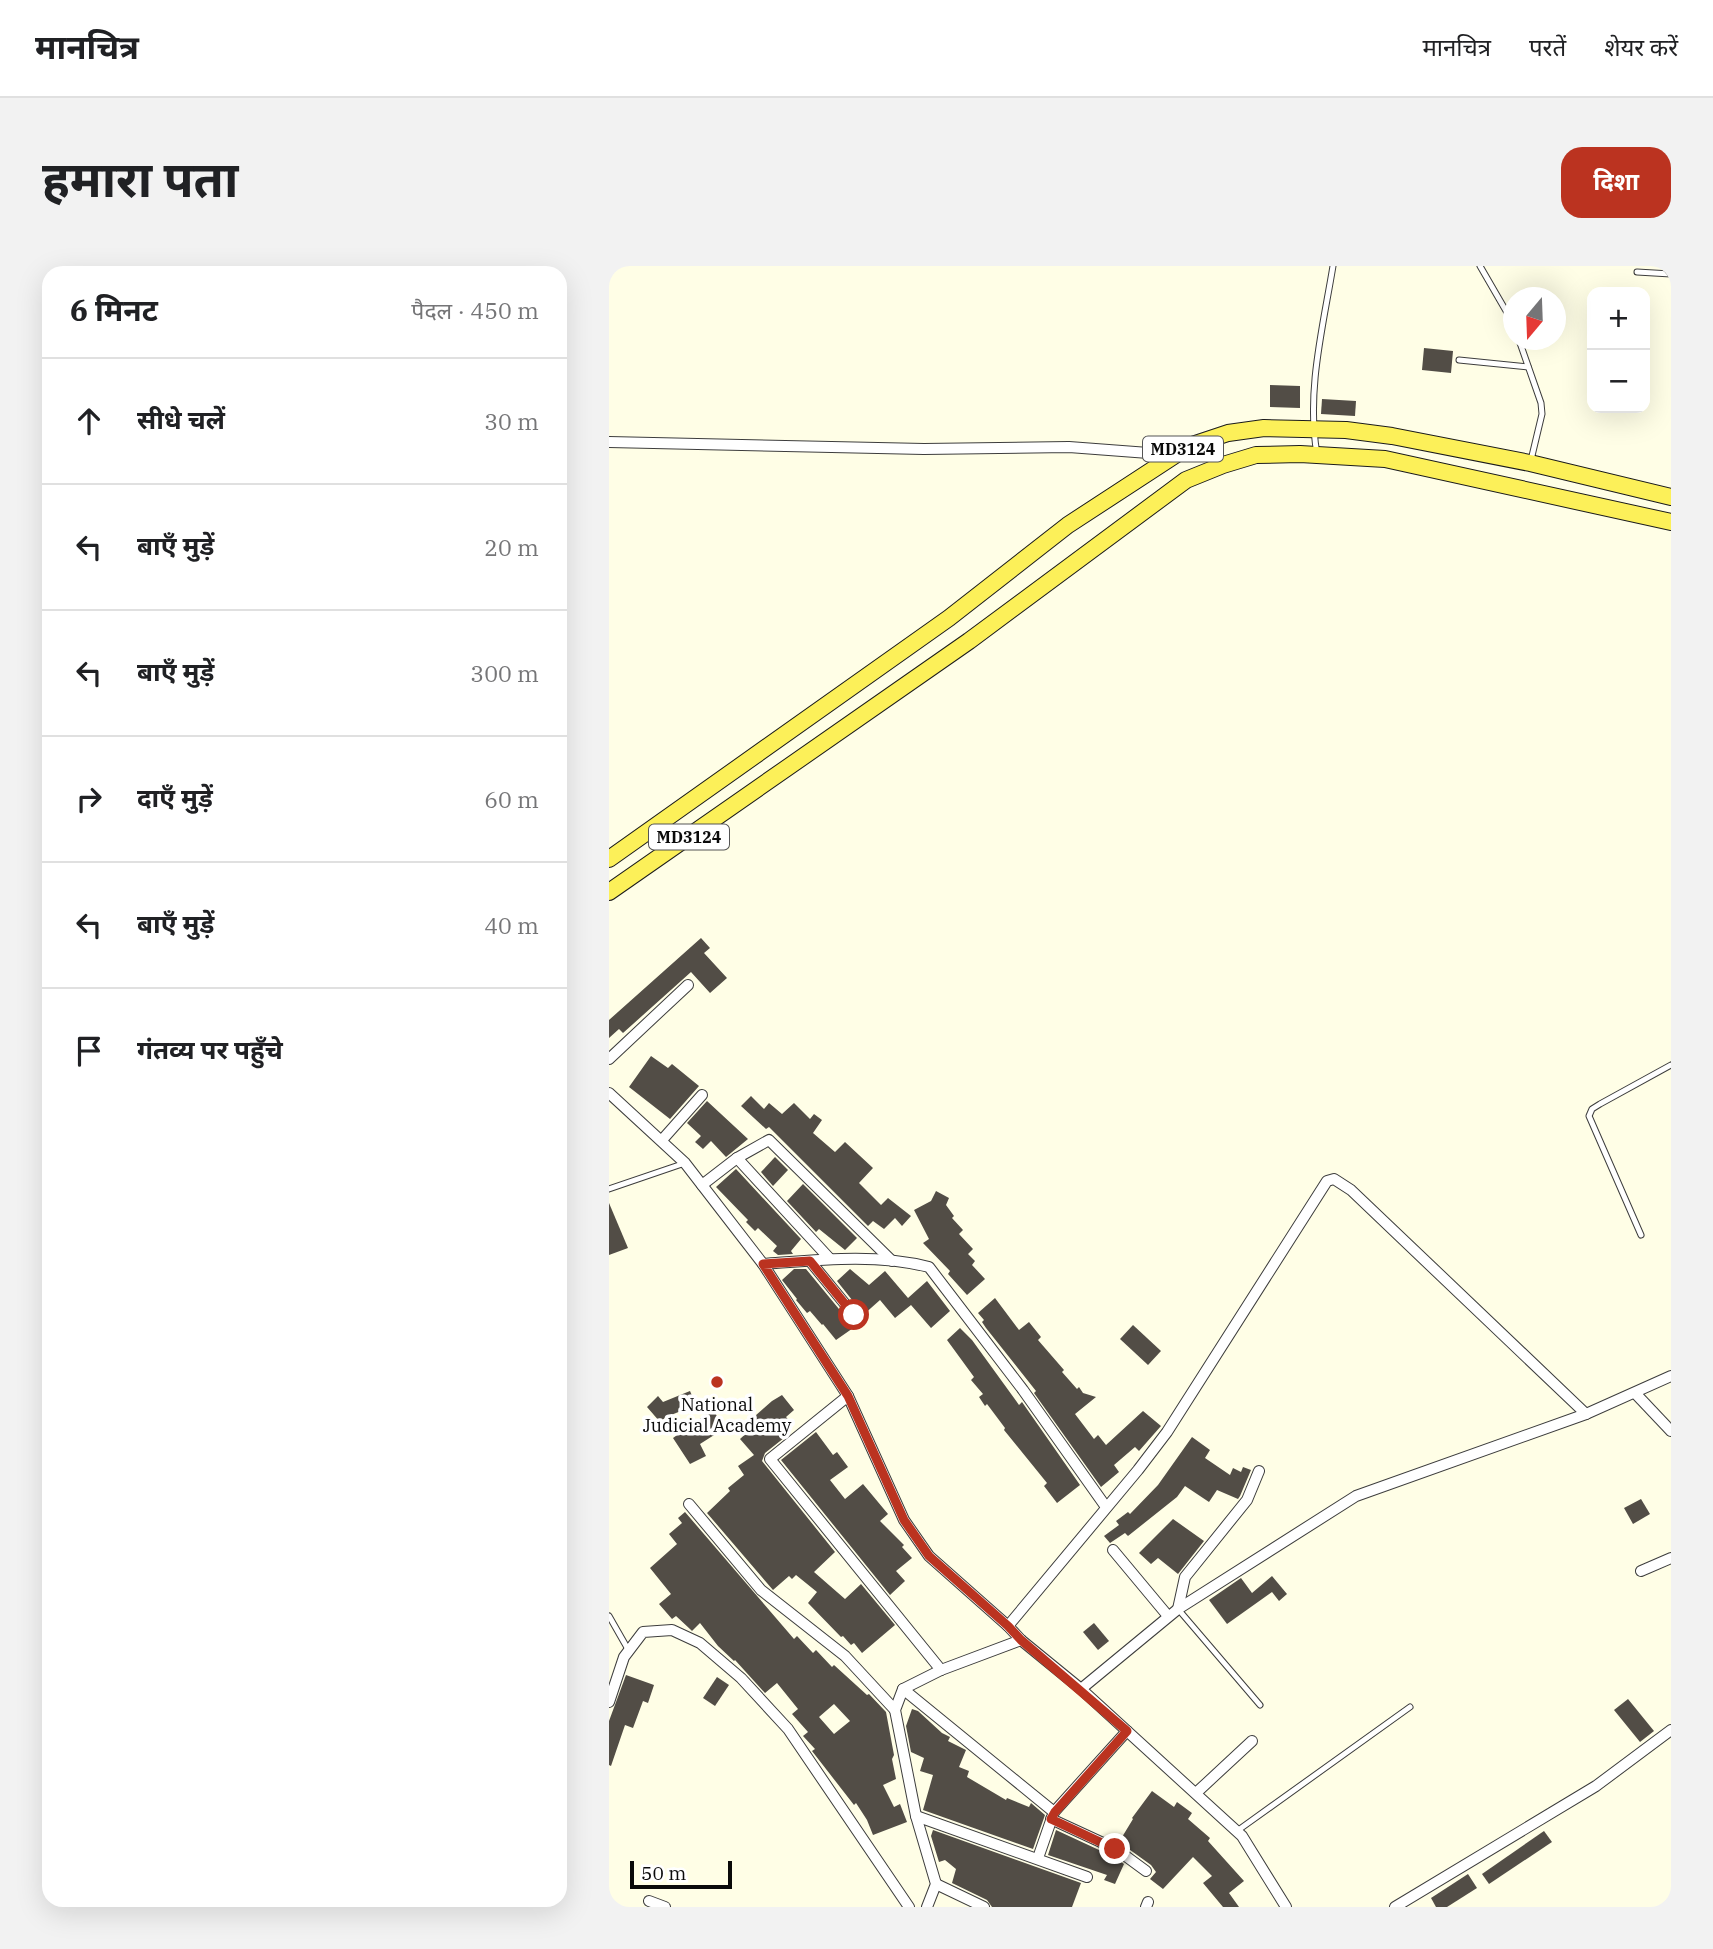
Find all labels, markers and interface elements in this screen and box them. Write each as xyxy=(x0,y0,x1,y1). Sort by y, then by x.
text: मानचित्र xyxy=(35,25,139,68)
text: मानचित्र xyxy=(1422,31,1491,63)
text: परतें xyxy=(1529,31,1566,63)
text: शेयर करें xyxy=(1604,31,1678,63)
text: हमारा पता xyxy=(42,147,238,210)
button: दिशा xyxy=(1561,147,1671,218)
north arrow xyxy=(1503,287,1566,350)
map controls xyxy=(1587,287,1650,413)
button: + xyxy=(1587,287,1650,350)
text: 6 मिनट xyxy=(70,290,158,329)
text: पैदल · 450 m xyxy=(411,295,539,325)
button: − xyxy=(1587,350,1650,413)
icon: ahead xyxy=(70,402,108,440)
text: सीधे चलें xyxy=(137,402,225,436)
text: 30 m xyxy=(484,406,539,436)
road number: MD3124 xyxy=(1143,436,1223,462)
icon: left xyxy=(70,528,108,566)
text: बाएँ मुड़ें xyxy=(137,528,214,562)
text: 20 m xyxy=(484,532,539,562)
icon: left xyxy=(70,654,108,692)
text: बाएँ मुड़ें xyxy=(137,654,214,688)
text: 300 m xyxy=(470,658,539,688)
icon: right xyxy=(70,780,108,818)
text: दाएँ मुड़ें xyxy=(137,780,213,814)
text: 60 m xyxy=(484,784,539,814)
road number: MD3124 xyxy=(649,824,729,850)
icon: left xyxy=(70,906,108,944)
text: बाएँ मुड़ें xyxy=(137,906,214,940)
text: 40 m xyxy=(484,910,539,940)
icon: arrive xyxy=(70,1032,108,1070)
text: गंतव्य पर पहुँचे xyxy=(137,1032,283,1066)
route start xyxy=(838,1299,869,1330)
marker: National Judicial Academy xyxy=(709,1374,725,1390)
place label: National Judicial Academy xyxy=(643,1393,792,1437)
route end xyxy=(1099,1833,1130,1864)
scale bar xyxy=(630,1858,731,1890)
text: 50 m xyxy=(641,1861,686,1885)

